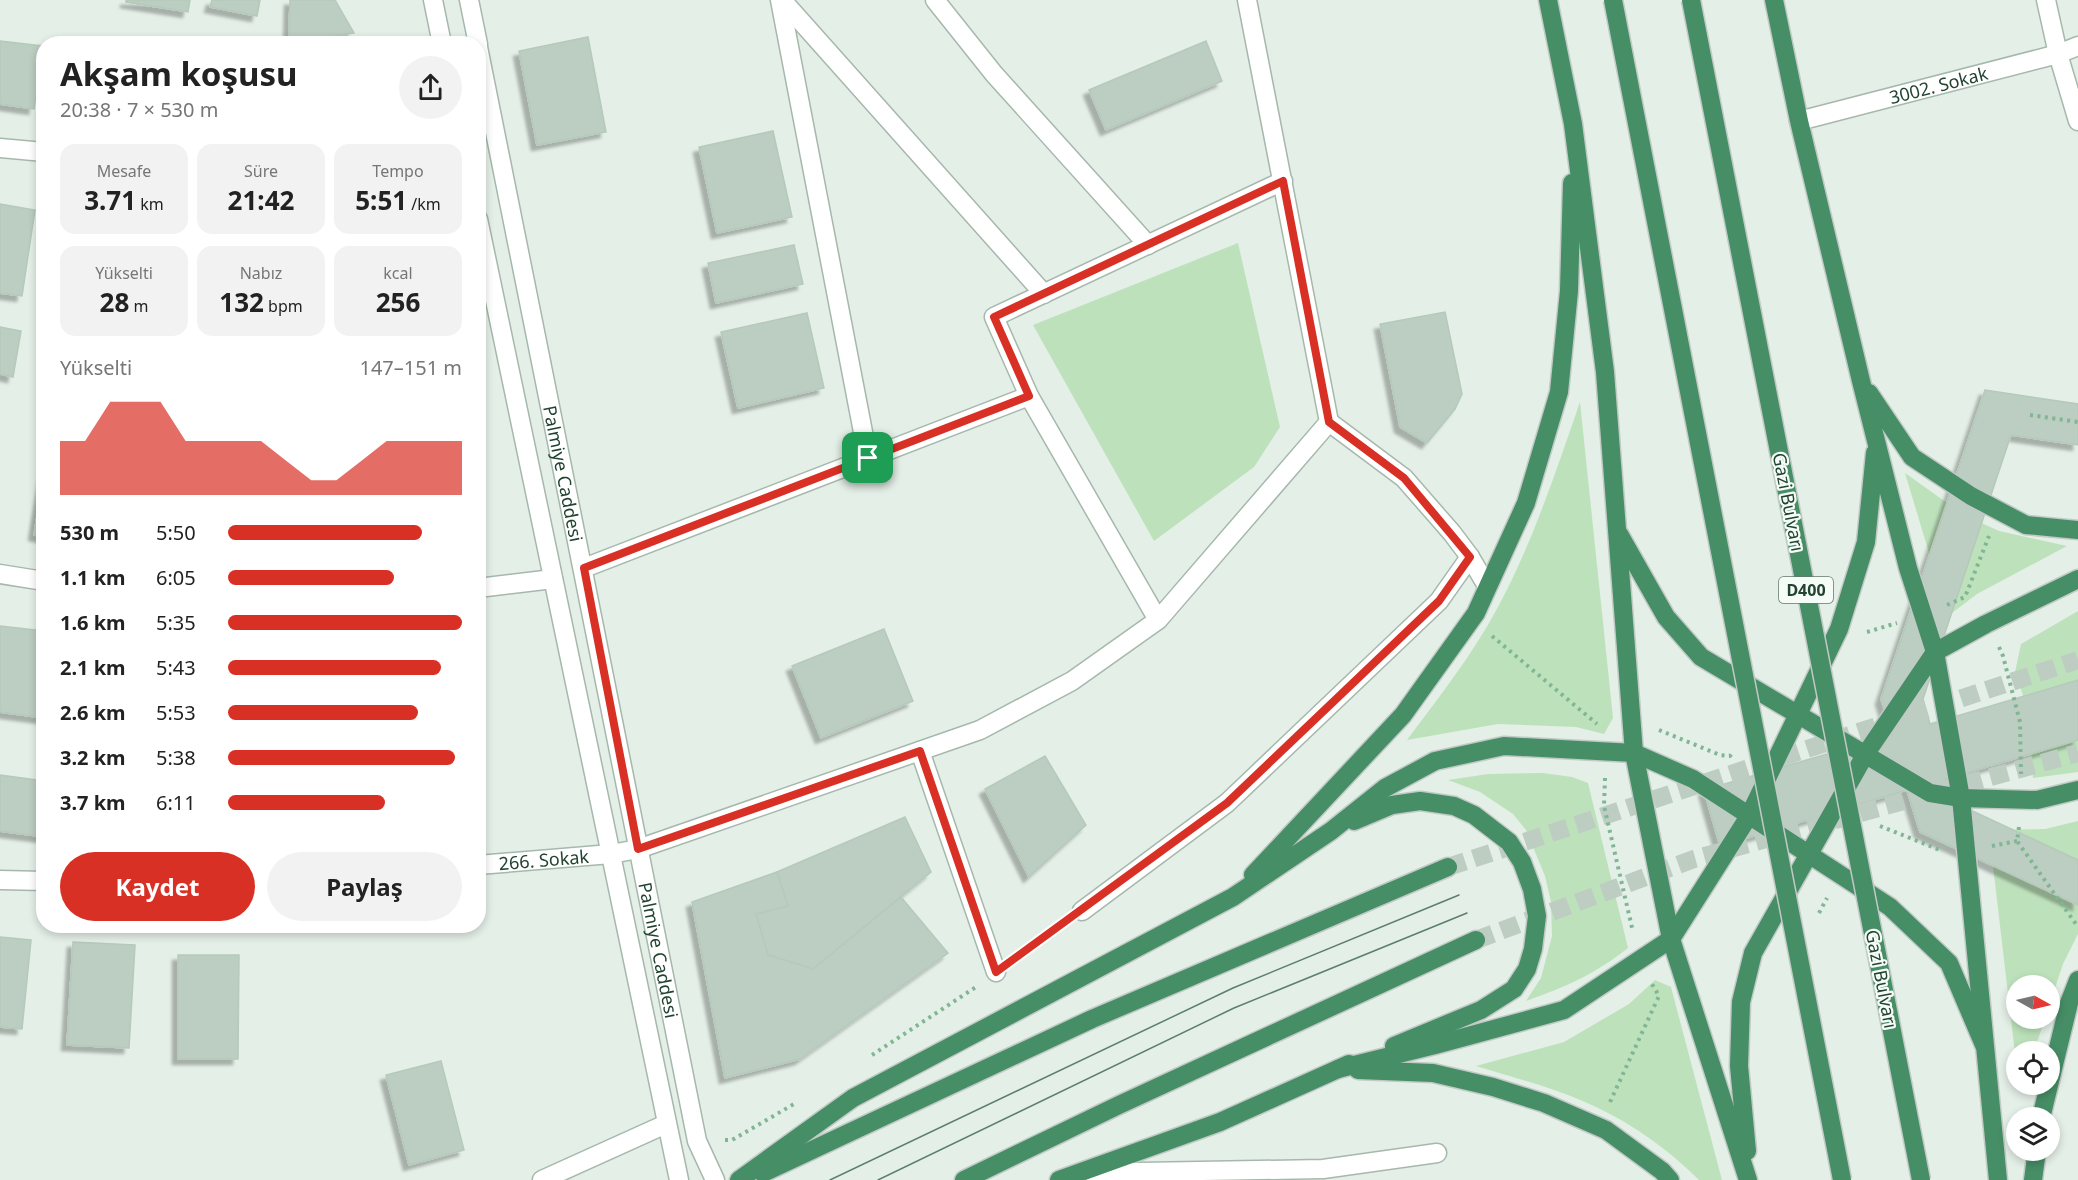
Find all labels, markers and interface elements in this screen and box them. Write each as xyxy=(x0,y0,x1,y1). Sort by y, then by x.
text: Akşam koşusu xyxy=(60,51,298,96)
button: share xyxy=(399,56,462,119)
street label: 3002. Sokak xyxy=(1887,61,1991,109)
text: 20:38 · 7 × 530 m xyxy=(60,96,218,123)
text: Mesafe xyxy=(97,160,151,182)
text: Süre xyxy=(244,160,278,182)
text: Tempo xyxy=(372,160,424,182)
text: 3.71 xyxy=(84,182,136,218)
text: 21:42 xyxy=(228,182,294,218)
text: 5:51 xyxy=(355,182,407,218)
text: km xyxy=(136,193,164,215)
text: /km xyxy=(407,193,441,215)
text: Yükselti xyxy=(95,262,153,284)
text: Nabız xyxy=(240,262,282,284)
text: kcal xyxy=(383,262,413,284)
text: 28 xyxy=(100,284,129,320)
text: 132 xyxy=(219,284,264,320)
text: 256 xyxy=(376,284,420,320)
text: m xyxy=(129,295,148,317)
text: bpm xyxy=(264,295,303,317)
text: Yükselti xyxy=(60,354,132,381)
text: 147–151 m xyxy=(359,354,462,381)
street label: Palmiye Caddesi xyxy=(538,403,589,544)
pin xyxy=(842,432,893,483)
icon: arrive xyxy=(851,441,884,474)
street label: Gazi Bulvarı xyxy=(1768,451,1810,553)
text: 530 m xyxy=(60,519,119,546)
text: 5:50 xyxy=(156,519,196,546)
text: 1.1 km xyxy=(60,564,126,591)
text: 6:05 xyxy=(156,564,196,591)
road number: D400 xyxy=(1779,577,1833,603)
text: 1.6 km xyxy=(60,609,126,636)
text: 5:35 xyxy=(156,609,196,636)
text: 2.1 km xyxy=(60,654,126,681)
text: 5:43 xyxy=(156,654,196,681)
text: 2.6 km xyxy=(60,699,126,726)
text: 5:53 xyxy=(156,699,196,726)
text: 3.2 km xyxy=(60,744,126,771)
text: 5:38 xyxy=(156,744,196,771)
text: 3.7 km xyxy=(60,789,126,816)
text: 6:11 xyxy=(156,789,196,816)
street label: 266. Sokak xyxy=(498,844,590,875)
button: Kaydet xyxy=(60,852,255,921)
button: Paylaş xyxy=(267,852,462,921)
street label: Palmiye Caddesi xyxy=(633,880,684,1020)
street label: Gazi Bulvarı xyxy=(1861,928,1903,1030)
north arrow xyxy=(2006,975,2060,1029)
map controls xyxy=(2006,975,2060,1161)
button: locate xyxy=(2006,1041,2060,1095)
button: layers xyxy=(2006,1107,2060,1161)

